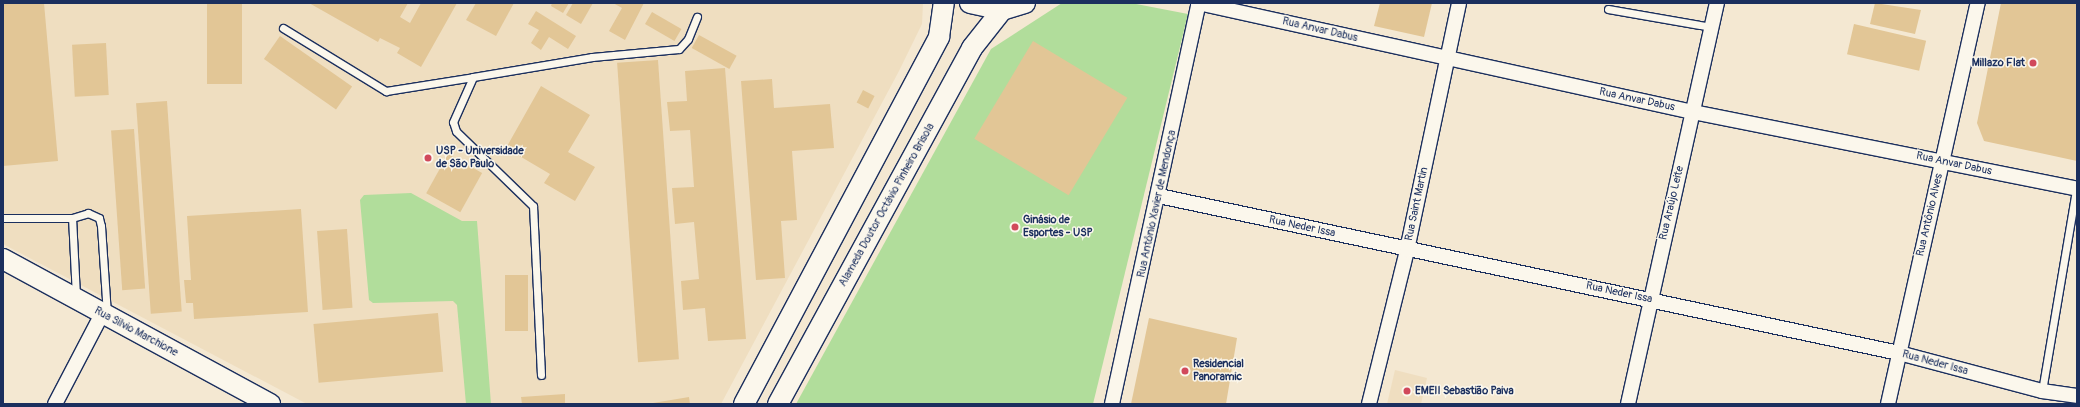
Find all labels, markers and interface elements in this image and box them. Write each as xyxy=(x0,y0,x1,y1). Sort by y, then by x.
street label: Rua Anvar Dabus xyxy=(1281,15,1359,45)
place label: Millazo FIat xyxy=(1972,56,2025,70)
marker: Millazo FIat xyxy=(2028,58,2038,68)
street label: Rua Anvar Dabus xyxy=(1598,86,1676,114)
street label: Alameda Doutor Octávio Pinheiro Brisola xyxy=(836,121,938,289)
street label: Rua Antônio Xavier de Mendonça xyxy=(1135,129,1179,279)
place label: USP - Universidade de São Paulo xyxy=(436,145,524,171)
street label: Rua Anvar Dabus xyxy=(1915,150,1993,178)
marker: USP - Universidade de São Paulo xyxy=(423,153,433,163)
street label: Rua Araújo Leite xyxy=(1657,165,1687,241)
street label: Rua Saint Martin xyxy=(1403,166,1431,242)
street label: Rua Antônio Alves xyxy=(1914,172,1946,258)
place label: Ginásio de Esportes - USP xyxy=(1023,214,1093,240)
street label: Rua Neder Issa xyxy=(1268,214,1336,240)
marker: Ginásio de Esportes - USP xyxy=(1010,222,1020,232)
street label: Rua Neder Issa xyxy=(1585,280,1653,306)
street label: Rua Silvio Marchione xyxy=(92,304,180,360)
street label: Rua Neder Issa xyxy=(1901,348,1969,378)
place label: Residencial Panoramic xyxy=(1193,358,1244,384)
marker: Residencial Panoramic xyxy=(1180,366,1190,376)
place label: EMEII Sebastião Paiva xyxy=(1415,384,1514,398)
marker: EMEII Sebastião Paiva xyxy=(1402,386,1412,396)

